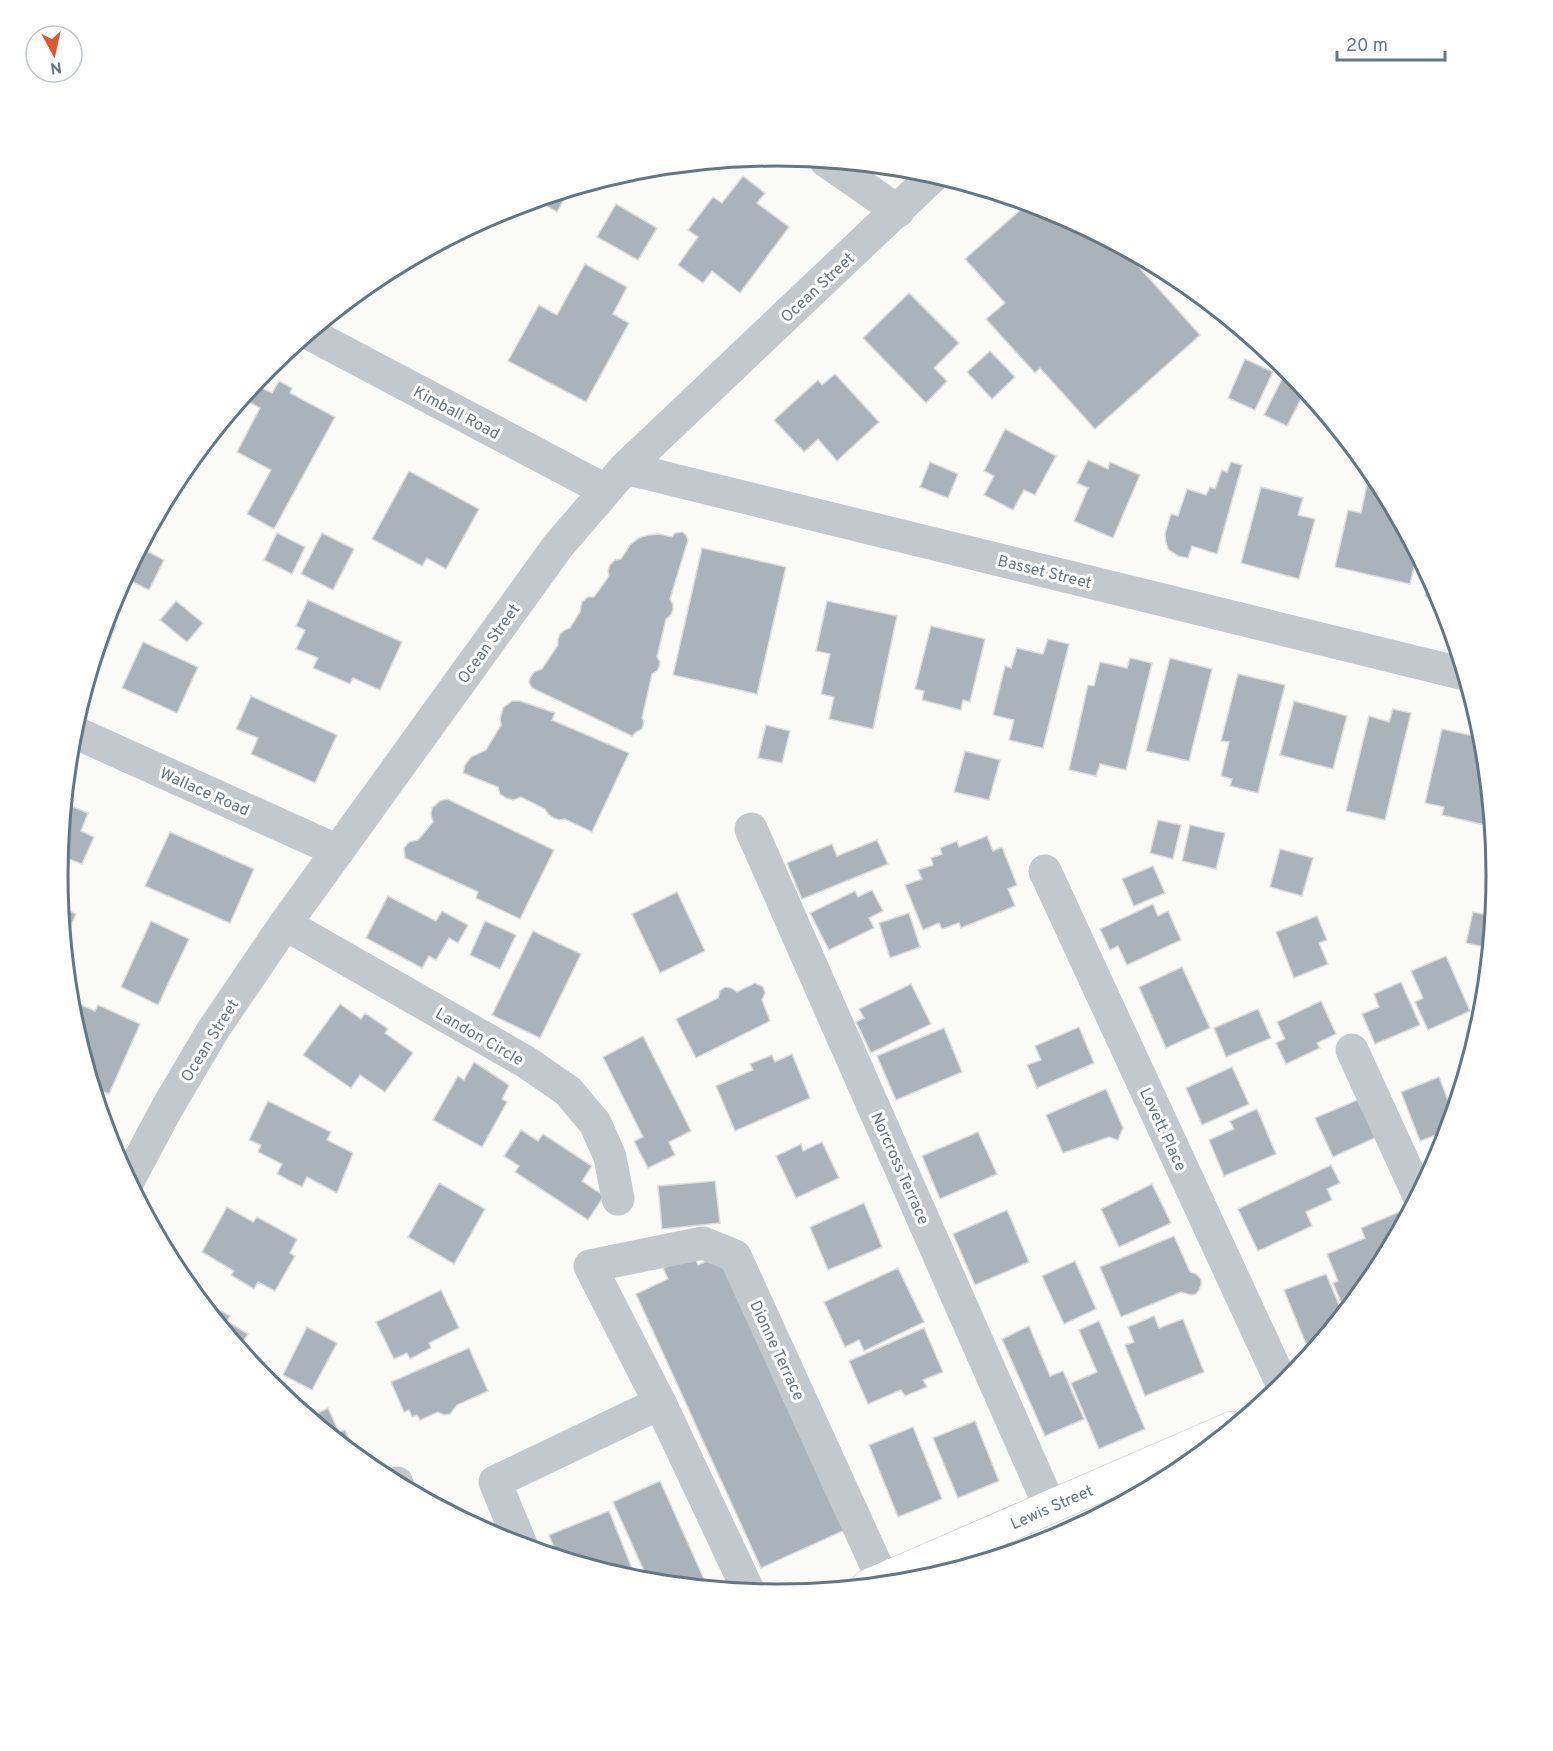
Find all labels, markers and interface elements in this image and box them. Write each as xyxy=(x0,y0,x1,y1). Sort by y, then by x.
north arrow xyxy=(24,24,84,84)
scale bar xyxy=(1337,24,1445,62)
text: 20 m xyxy=(1346,35,1388,58)
text: N xyxy=(49,56,63,78)
street label: Ocean Street xyxy=(777,249,859,328)
street label: Kimball Road xyxy=(409,383,503,445)
street label: Basset Street xyxy=(995,552,1094,594)
street label: Ocean Street xyxy=(454,600,525,688)
street label: Wallace Road xyxy=(156,764,252,821)
street label: Ocean Street xyxy=(177,996,244,1086)
street label: Landon Circle xyxy=(431,1004,527,1071)
street label: Lovett Place xyxy=(1134,1085,1190,1175)
street label: Norcross Terrace xyxy=(865,1110,933,1228)
street label: Dionne Terrace xyxy=(744,1298,808,1404)
street label: Lewis Street xyxy=(1008,1481,1097,1535)

